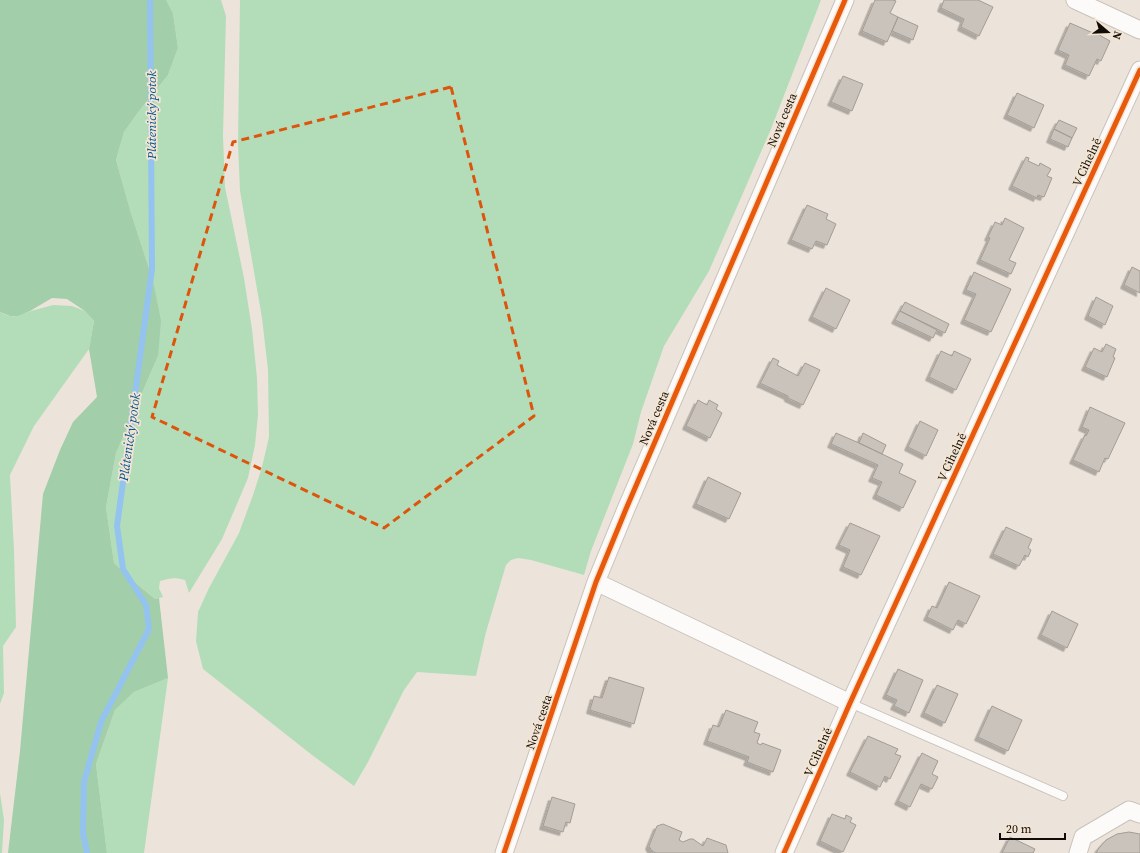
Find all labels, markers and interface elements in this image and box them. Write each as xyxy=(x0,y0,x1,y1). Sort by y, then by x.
north arrow xyxy=(1088,12,1128,52)
text: N xyxy=(1109,29,1125,41)
water label: Plátenický potok xyxy=(143,70,160,160)
street label: Nová cesta xyxy=(763,90,801,149)
street label: V Cihelně xyxy=(1069,135,1105,189)
street label: Nová cesta xyxy=(635,388,673,447)
water label: Plátenický potok xyxy=(115,391,144,483)
street label: V Cihelně xyxy=(934,430,970,484)
street label: Nová cesta xyxy=(522,691,556,752)
street label: V Cihelně xyxy=(800,725,836,779)
scale bar xyxy=(1000,815,1065,841)
text: 20 m xyxy=(1006,821,1032,837)

